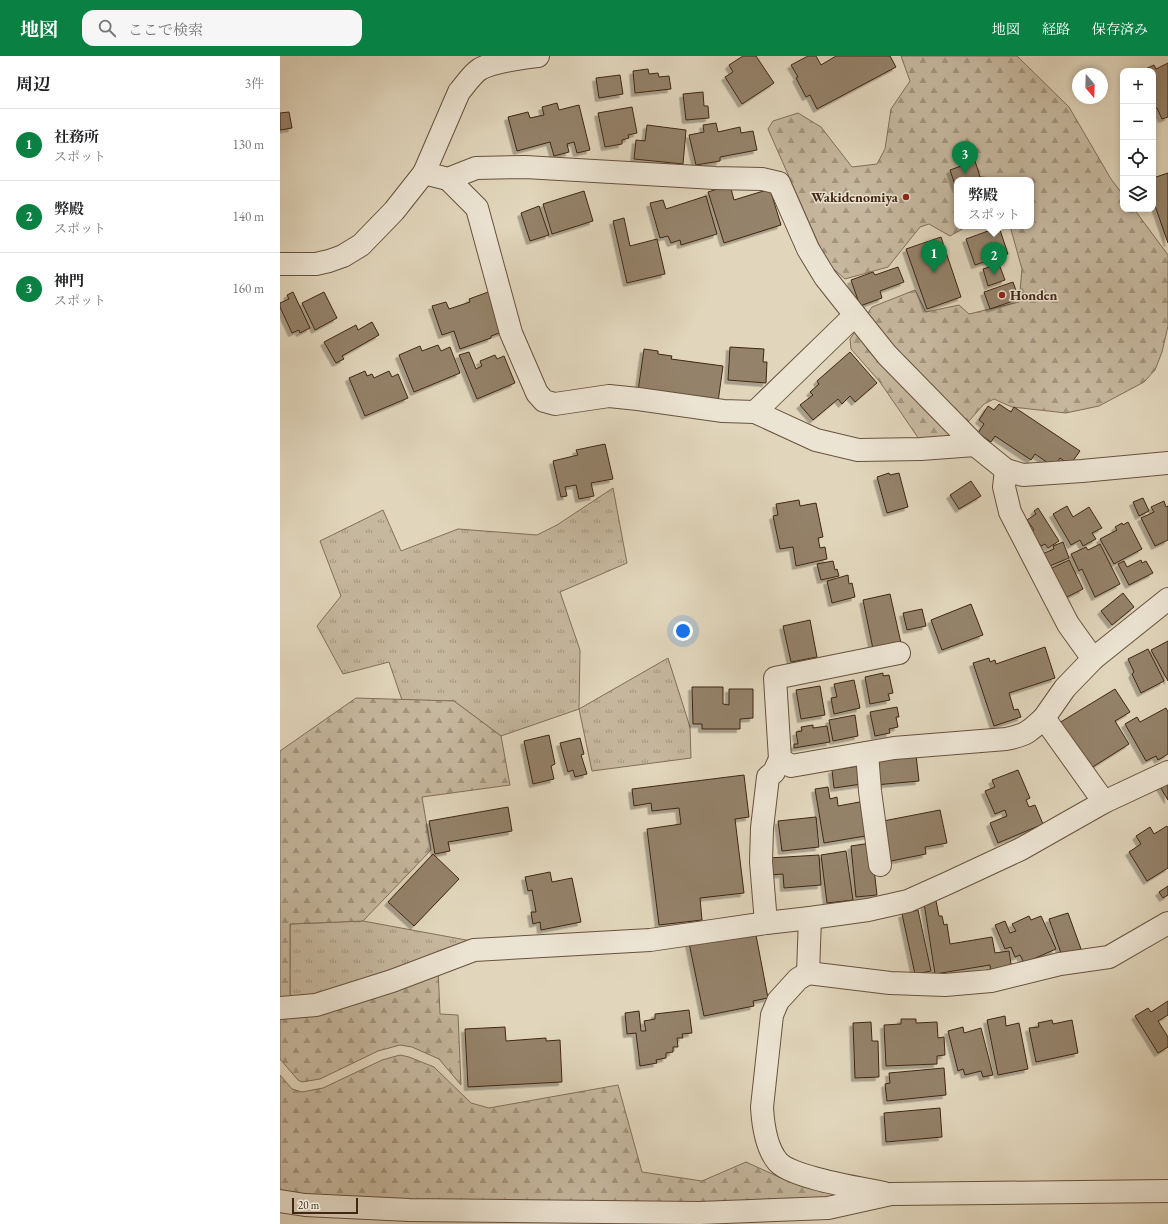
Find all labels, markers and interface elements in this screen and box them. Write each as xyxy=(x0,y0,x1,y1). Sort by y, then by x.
search box xyxy=(82,10,362,46)
text: 地図 xyxy=(20,17,58,42)
icon: search xyxy=(96,17,118,39)
text: ここで検索 xyxy=(128,20,203,39)
text: 地図 xyxy=(992,20,1020,38)
text: 経路 xyxy=(1042,20,1070,38)
text: 保存済み xyxy=(1092,20,1148,38)
north arrow xyxy=(1072,68,1108,104)
map controls xyxy=(1120,68,1156,212)
button: + xyxy=(1120,68,1156,104)
text: 周辺 xyxy=(16,73,50,95)
text: 3件 xyxy=(245,75,264,92)
button: − xyxy=(1120,104,1156,140)
text: 社務所 xyxy=(54,127,99,146)
text: 1 xyxy=(26,136,32,153)
text: 130 m xyxy=(233,136,264,153)
button: locate xyxy=(1120,140,1156,176)
pin: 3 xyxy=(952,141,978,174)
text: スポット xyxy=(54,148,106,165)
button: layers xyxy=(1120,176,1156,212)
popup xyxy=(954,177,1034,229)
text: 弊殿 xyxy=(968,185,998,204)
place label: Wakidenomiya xyxy=(811,188,899,206)
marker: Wakidenomiya xyxy=(901,192,911,202)
text: 弊殿 xyxy=(54,199,84,218)
text: スポット xyxy=(968,206,1020,223)
text: 2 xyxy=(26,208,32,225)
text: 140 m xyxy=(233,208,264,225)
text: スポット xyxy=(54,220,106,237)
pin: 1 xyxy=(921,240,947,273)
pin: 2 xyxy=(981,242,1007,275)
text: 神門 xyxy=(54,271,84,290)
text: 3 xyxy=(26,280,32,297)
text: 160 m xyxy=(233,280,264,297)
place label: Honden xyxy=(1010,286,1058,304)
marker: Honden xyxy=(997,290,1007,300)
text: スポット xyxy=(54,292,106,309)
your location xyxy=(673,621,693,641)
scale bar xyxy=(292,1196,358,1215)
text: 20 m xyxy=(298,1198,319,1212)

